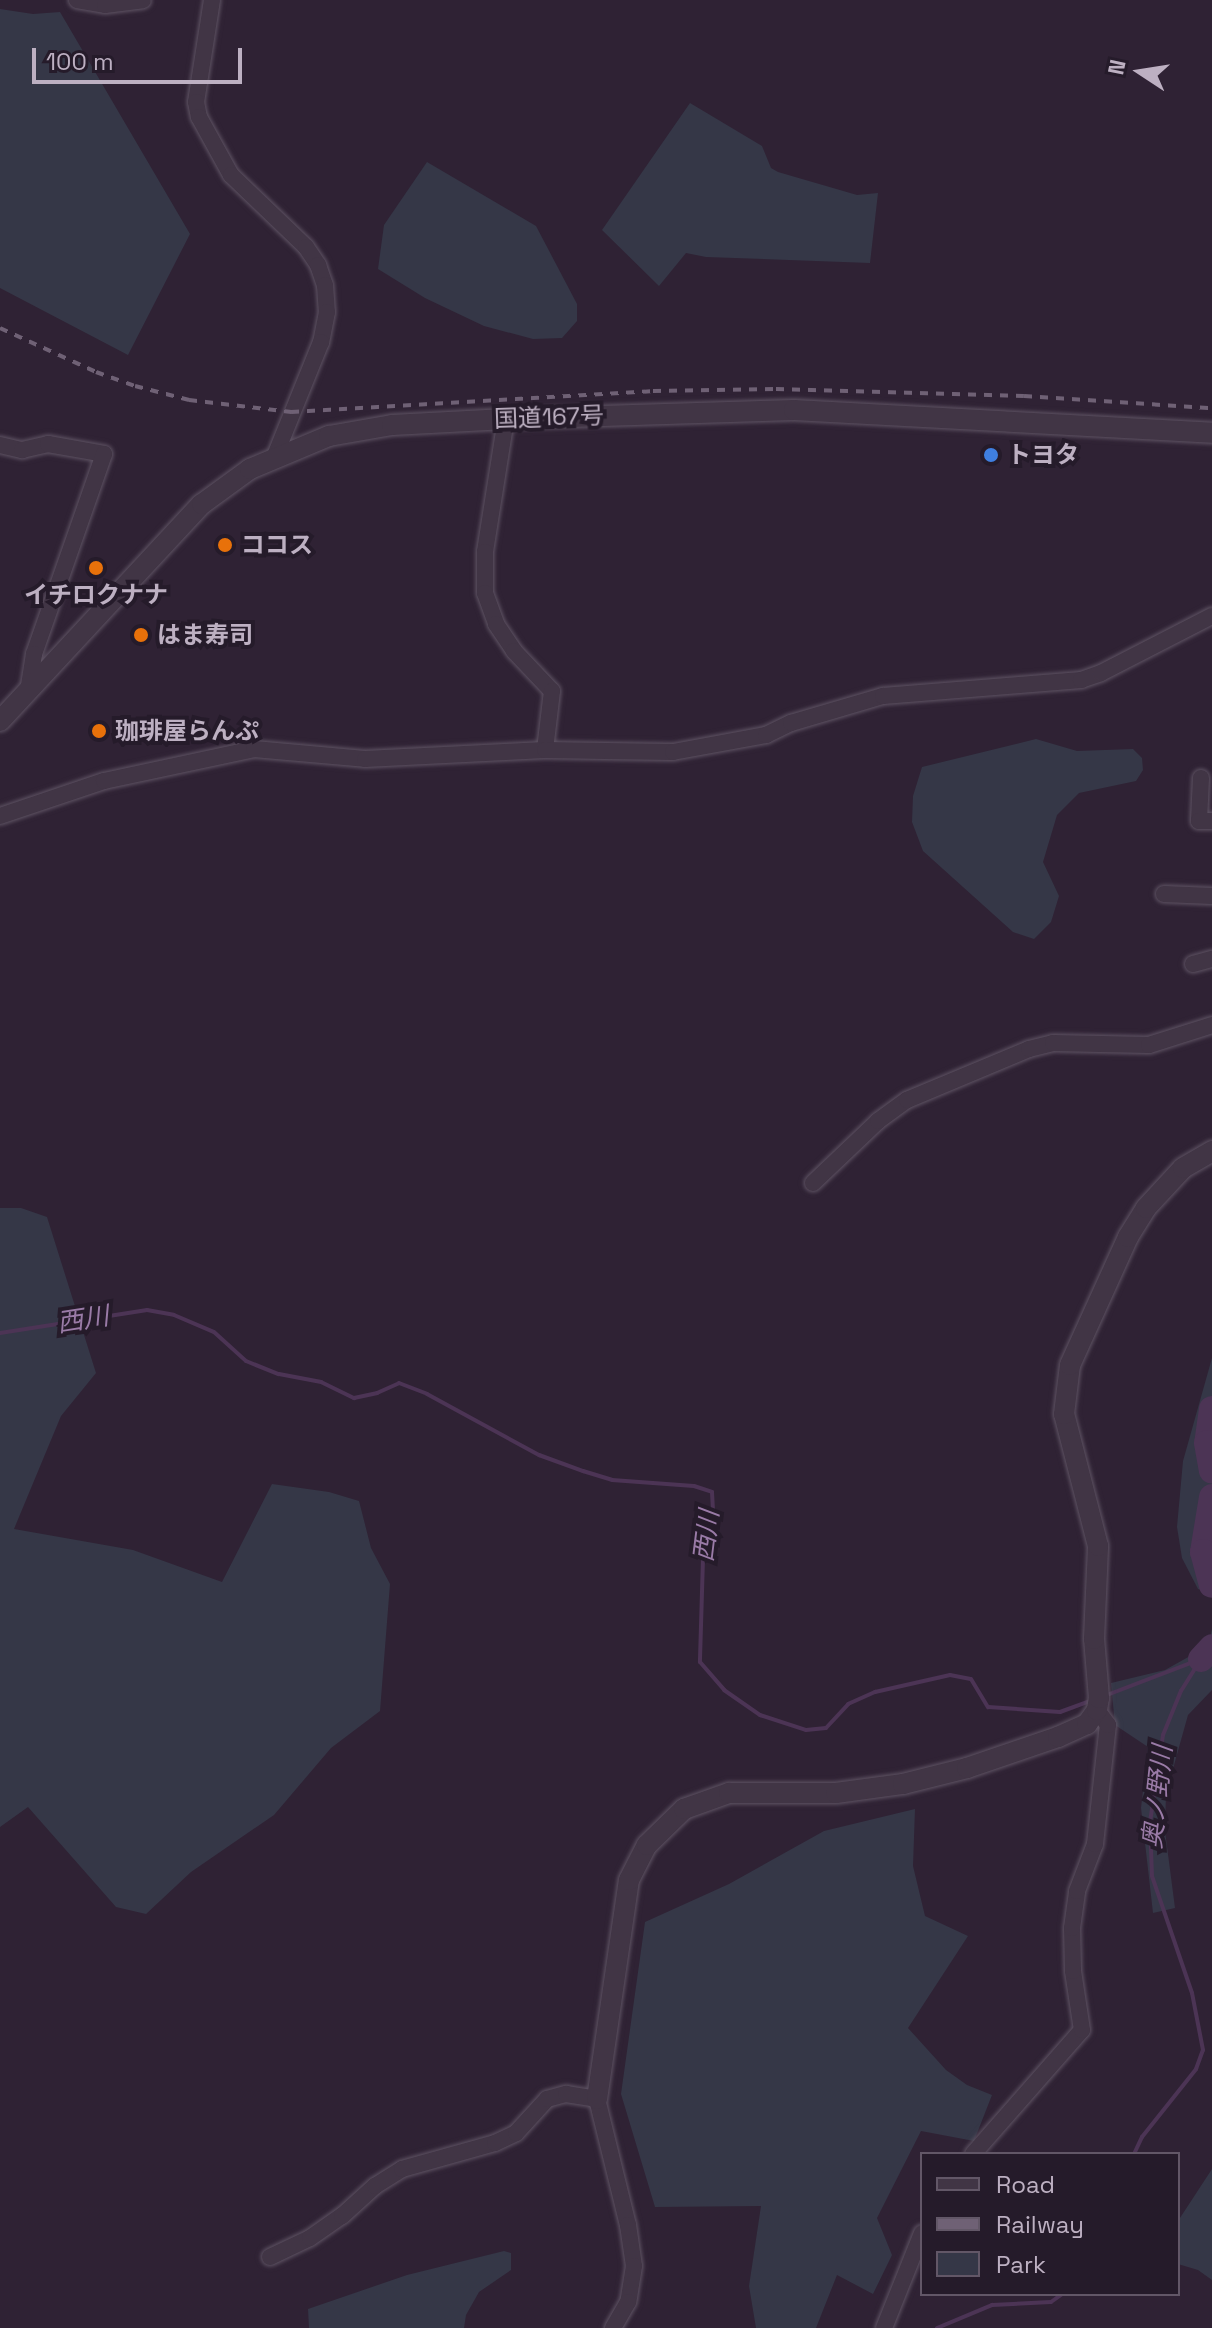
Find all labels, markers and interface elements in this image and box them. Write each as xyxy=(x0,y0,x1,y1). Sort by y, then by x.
scale bar xyxy=(36,32,246,82)
north arrow xyxy=(1100,32,1180,112)
text: 100 m xyxy=(46,46,114,77)
text: N xyxy=(1101,57,1132,77)
street label: 国道167号 xyxy=(494,401,604,433)
place label: トヨタ xyxy=(1007,441,1079,469)
marker: トヨタ xyxy=(982,446,1000,464)
place label: ココス xyxy=(241,531,313,559)
marker: ココス xyxy=(216,536,234,554)
marker: イチロクナナ xyxy=(87,559,105,577)
place label: イチロクナナ xyxy=(24,581,168,609)
place label: はま寿司 xyxy=(157,621,253,649)
marker: はま寿司 xyxy=(132,626,150,644)
place label: 珈琲屋らんぷ xyxy=(115,717,259,745)
marker: 珈琲屋らんぷ xyxy=(90,722,108,740)
water label: 西川 xyxy=(55,1301,111,1339)
water label: 西川 xyxy=(688,1508,726,1564)
water label: 奥ノ野川 xyxy=(1137,1744,1179,1850)
legend xyxy=(920,2152,1180,2296)
text: Road xyxy=(996,2169,1055,2200)
text: Railway xyxy=(996,2209,1084,2240)
text: Park xyxy=(996,2249,1046,2280)

